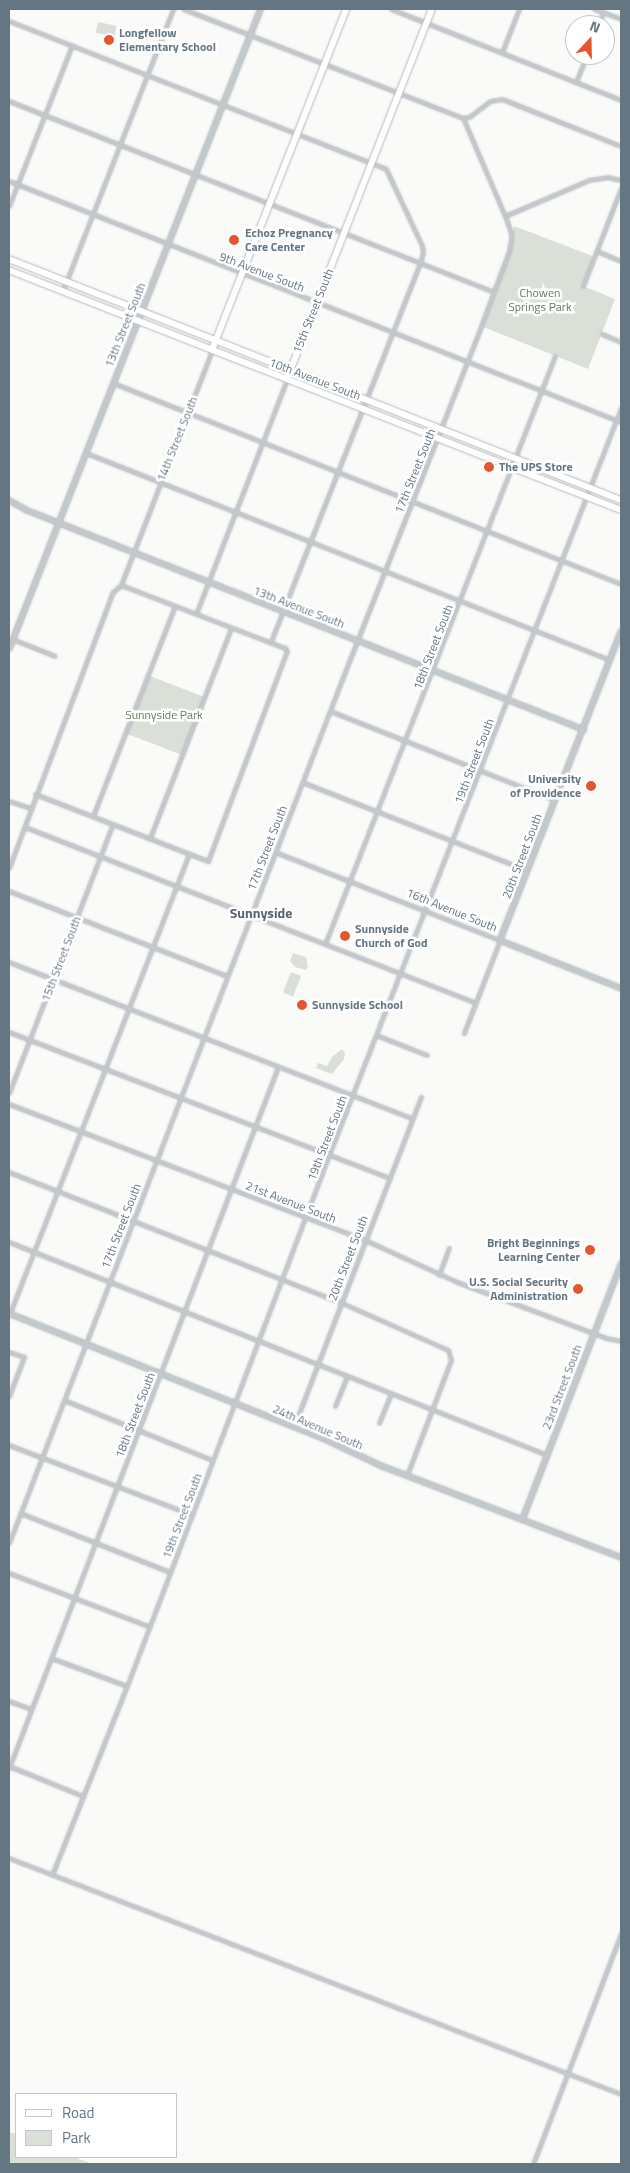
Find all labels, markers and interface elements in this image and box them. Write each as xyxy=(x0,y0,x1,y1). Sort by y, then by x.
north arrow xyxy=(565,15,615,65)
text: N xyxy=(587,15,603,38)
place label: Longfellow Elementary School xyxy=(119,26,216,54)
marker: Longfellow Elementary School xyxy=(103,34,115,46)
place label: Echoz Pregnancy Care Center xyxy=(245,226,333,254)
marker: Echoz Pregnancy Care Center xyxy=(227,233,241,247)
street label: 9th Avenue South xyxy=(217,249,307,295)
street label: 15th Street South xyxy=(289,266,337,356)
street label: 13th Street South xyxy=(101,280,149,370)
park label: Chowen Springs Park xyxy=(508,286,572,314)
street label: 10th Avenue South xyxy=(267,355,363,403)
street label: 14th Street South xyxy=(153,394,201,484)
street label: 17th Street South xyxy=(391,426,439,516)
place label: The UPS Store xyxy=(499,460,573,474)
marker: The UPS Store xyxy=(483,461,495,473)
street label: 13th Avenue South xyxy=(251,583,347,631)
street label: 18th Street South xyxy=(410,602,456,692)
park label: Sunnyside Park xyxy=(125,708,203,722)
street label: 19th Street South xyxy=(451,716,497,806)
place label: University of Providence xyxy=(510,772,581,800)
marker: University of Providence xyxy=(585,780,597,792)
street label: 17th Street South xyxy=(244,803,290,893)
street label: 20th Street South xyxy=(499,811,545,901)
street label: 16th Avenue South xyxy=(404,885,500,935)
district label: Sunnyside xyxy=(230,905,292,921)
street label: 15th Street South xyxy=(38,914,84,1004)
place label: Sunnyside Church of God xyxy=(355,922,427,950)
marker: Sunnyside Church of God xyxy=(339,930,351,942)
place label: Sunnyside School xyxy=(312,998,403,1012)
marker: Sunnyside School xyxy=(296,999,308,1011)
street label: 19th Street South xyxy=(304,1093,350,1183)
street label: 21st Avenue South xyxy=(244,1178,338,1226)
street label: 17th Street South xyxy=(98,1181,144,1271)
street label: 20th Street South xyxy=(325,1213,371,1303)
place label: Bright Beginnings Learning Center xyxy=(487,1236,580,1264)
marker: Bright Beginnings Learning Center xyxy=(584,1244,596,1256)
place label: U.S. Social Security Administration xyxy=(469,1275,568,1303)
marker: U.S. Social Security Administration xyxy=(572,1283,584,1295)
street label: 23rd Street South xyxy=(539,1342,585,1432)
street label: 18th Street South xyxy=(112,1370,158,1460)
street label: 24th Avenue South xyxy=(271,1401,365,1453)
street label: 19th Street South xyxy=(159,1471,205,1561)
legend xyxy=(15,2093,178,2158)
text: Road xyxy=(62,2101,94,2124)
text: Park xyxy=(62,2126,91,2149)

